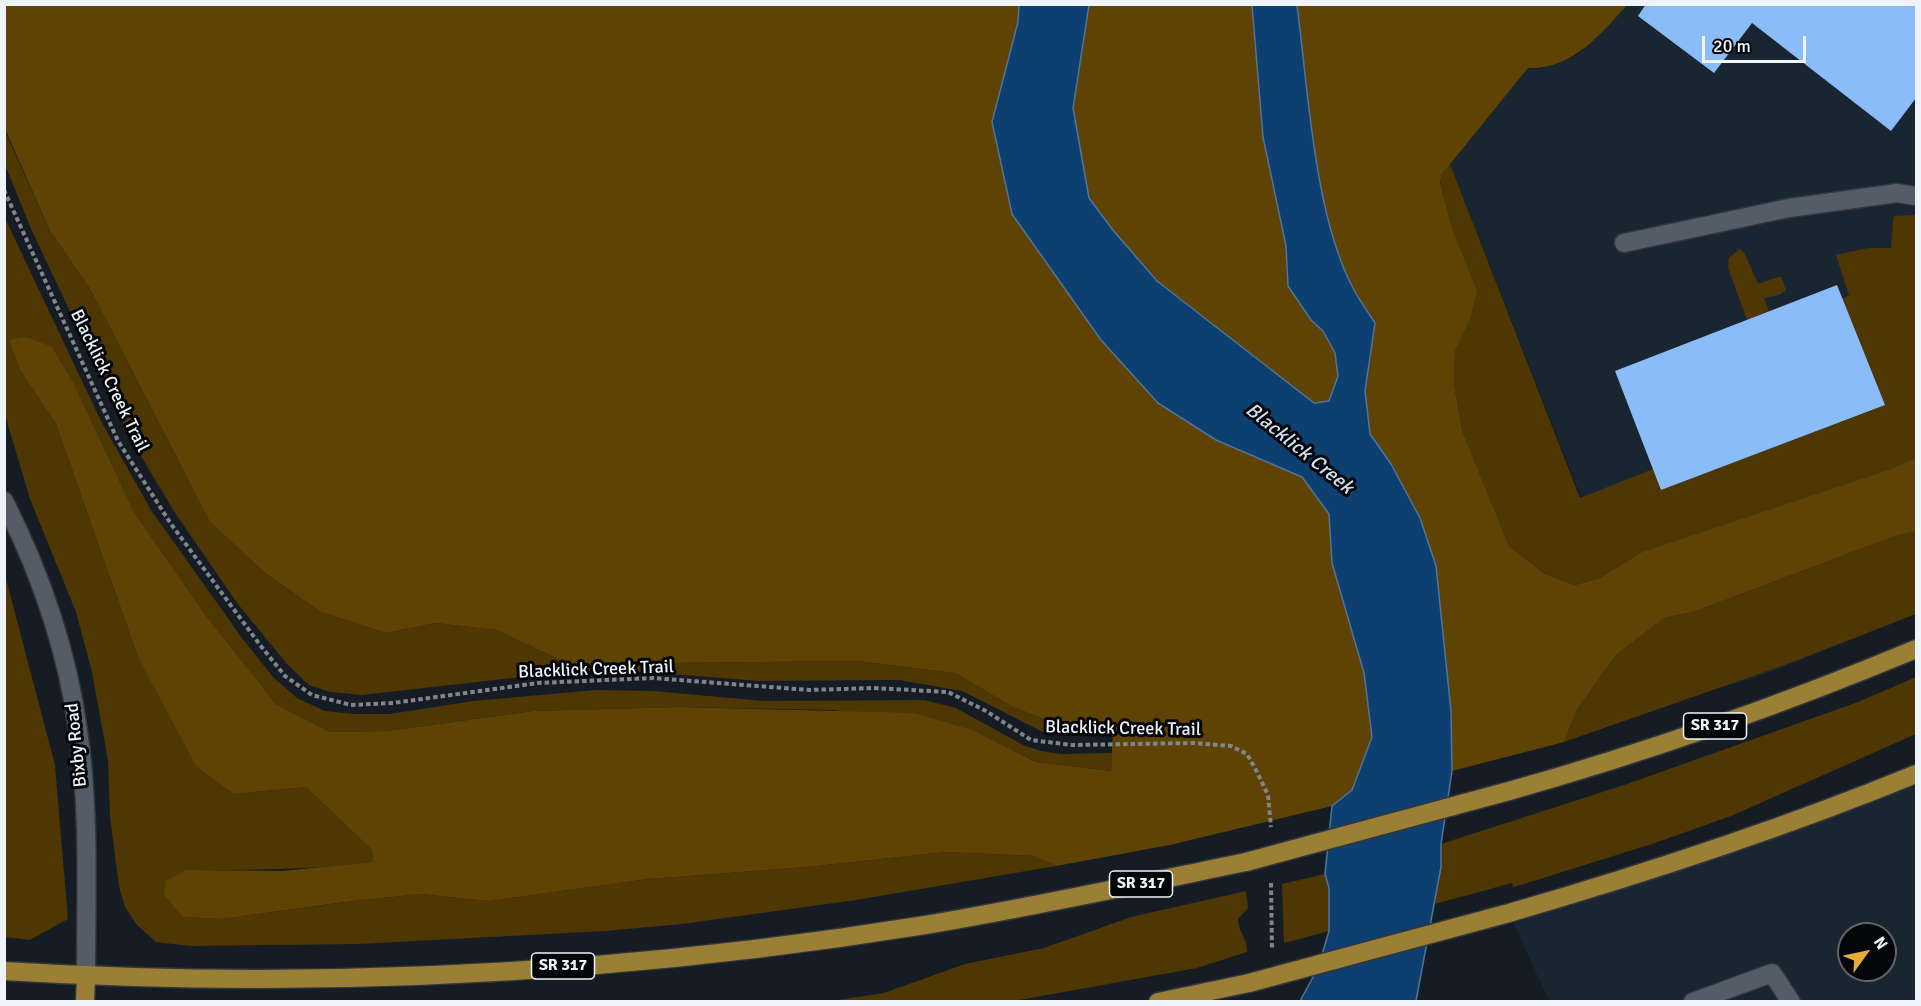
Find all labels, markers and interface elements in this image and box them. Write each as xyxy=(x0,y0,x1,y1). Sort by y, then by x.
scale bar xyxy=(1705,24,1808,62)
text: 20 m xyxy=(1713,35,1751,57)
street label: Blacklick Creek Trail xyxy=(65,306,153,456)
water label: Blacklick Creek xyxy=(1240,398,1358,500)
street label: Blacklick Creek Trail xyxy=(518,656,674,684)
street label: Bixby Road xyxy=(62,702,92,788)
road number: SR 317 xyxy=(1684,713,1746,739)
street label: Blacklick Creek Trail xyxy=(1045,717,1201,741)
road number: SR 317 xyxy=(1110,871,1172,897)
north arrow xyxy=(1837,922,1897,982)
text: N xyxy=(1869,933,1892,953)
road number: SR 317 xyxy=(532,953,594,979)

